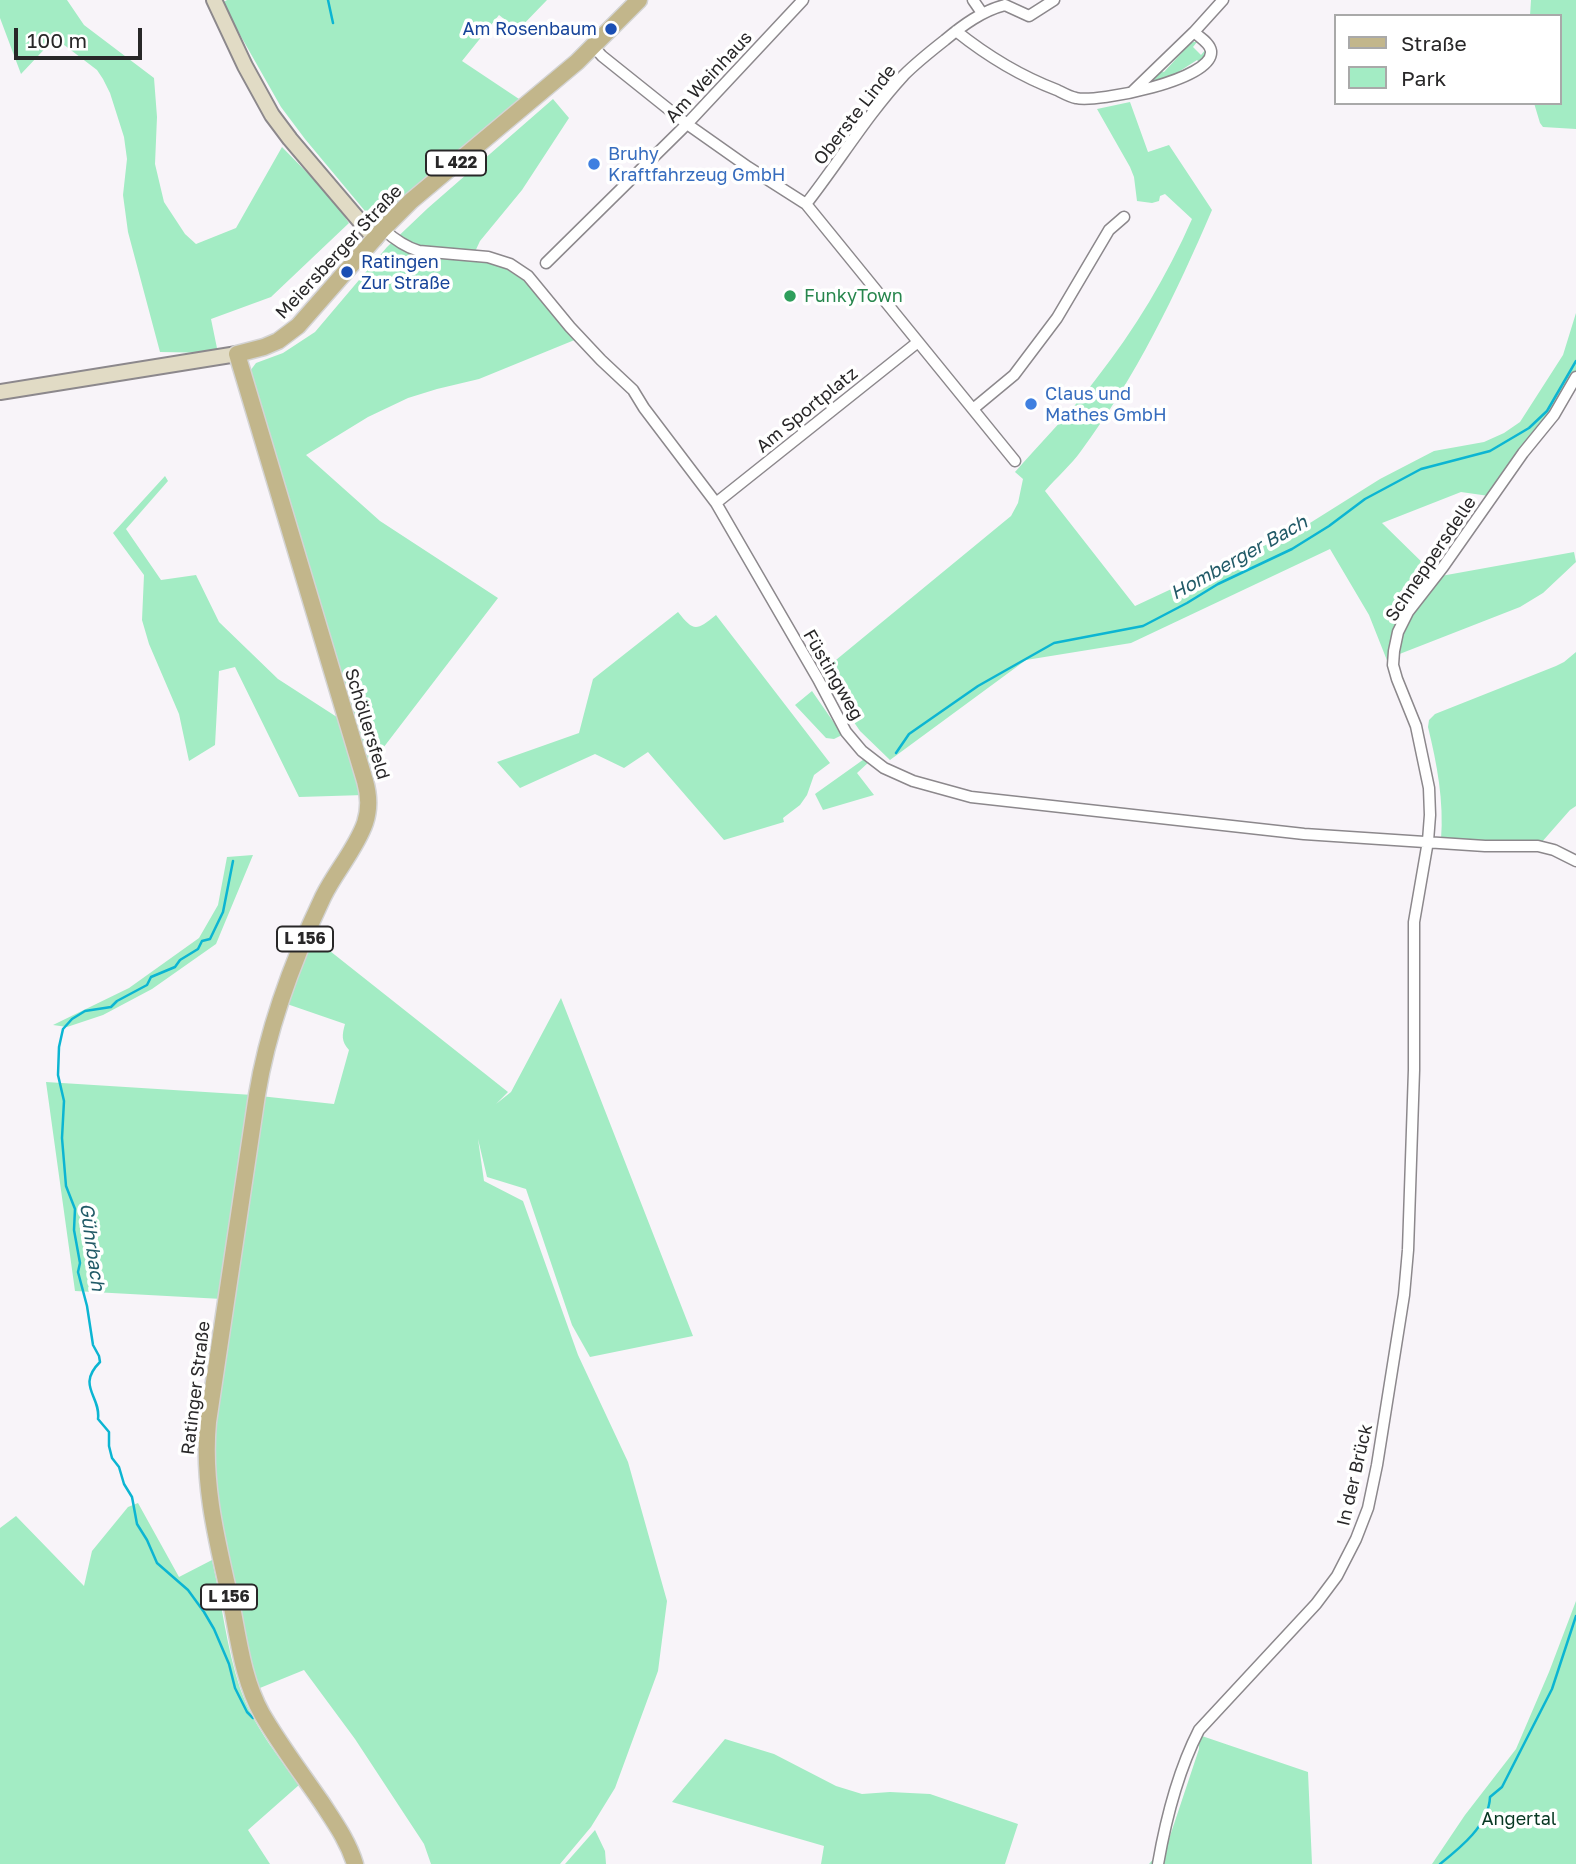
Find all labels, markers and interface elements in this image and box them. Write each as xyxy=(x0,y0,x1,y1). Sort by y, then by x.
scale bar xyxy=(18,14,145,58)
legend xyxy=(1334,14,1562,105)
place label: Am Rosenbaum xyxy=(463,18,597,40)
marker: Am Rosenbaum xyxy=(603,21,619,37)
text: 100 m xyxy=(27,27,87,53)
street label: Am Weinhaus xyxy=(661,27,757,127)
text: Straße xyxy=(1401,30,1467,56)
street label: Oberste Linde xyxy=(809,61,901,169)
text: Park xyxy=(1401,65,1446,91)
place label: Bruhy Kraftfahrzeug GmbH xyxy=(608,143,785,186)
road number: L 422 xyxy=(426,150,486,176)
marker: Bruhy Kraftfahrzeug GmbH xyxy=(586,156,602,172)
street label: Meiersberger Straße xyxy=(271,181,407,323)
place label: Ratingen Zur Straße xyxy=(361,251,450,294)
marker: Ratingen Zur Straße xyxy=(339,264,355,280)
place label: FunkyTown xyxy=(804,285,903,307)
marker: FunkyTown xyxy=(782,288,798,304)
street label: Am Sportplatz xyxy=(752,363,862,457)
place label: Claus und Mathes GmbH xyxy=(1045,383,1167,426)
marker: Claus und Mathes GmbH xyxy=(1023,396,1039,412)
street label: Schneppersdelle xyxy=(1381,492,1481,626)
water label: Homberger Bach xyxy=(1167,511,1311,605)
street label: Füstingweg xyxy=(798,626,868,724)
street label: Schöllersfeld xyxy=(340,666,394,782)
road number: L 156 xyxy=(277,926,333,951)
water label: Gührbach xyxy=(75,1202,109,1292)
street label: Ratinger Straße xyxy=(177,1320,215,1456)
street label: In der Brück xyxy=(1333,1422,1377,1528)
road number: L 156 xyxy=(201,1584,257,1610)
park label: Angertal xyxy=(1481,1808,1557,1830)

